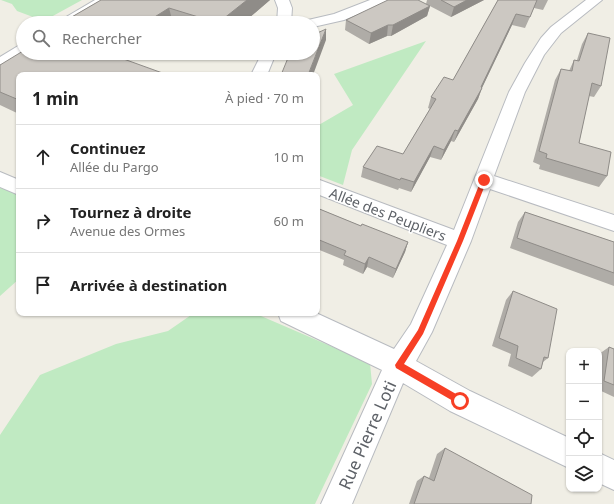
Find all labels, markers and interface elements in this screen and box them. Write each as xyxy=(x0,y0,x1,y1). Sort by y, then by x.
search box xyxy=(16,16,320,60)
icon: search xyxy=(30,27,52,49)
text: Rechercher xyxy=(62,28,142,48)
text: 1 min xyxy=(32,87,79,110)
text: À pied · 70 m xyxy=(225,89,304,107)
text: Continuez xyxy=(70,138,145,158)
icon: ahead xyxy=(32,146,54,168)
text: 10 m xyxy=(274,148,304,166)
text: Allée du Pargo xyxy=(70,158,159,176)
route end xyxy=(475,171,493,189)
street label: Allée des Peupliers xyxy=(327,183,449,245)
text: Tournez à droite xyxy=(70,202,191,222)
icon: right xyxy=(32,210,54,232)
text: 60 m xyxy=(274,212,304,230)
text: Avenue des Ormes xyxy=(70,222,185,240)
icon: arrive xyxy=(32,274,54,296)
text: Arrivée à destination xyxy=(70,275,227,295)
map controls xyxy=(566,348,602,492)
button: + xyxy=(566,348,602,384)
street label: Rue Pierre Loti xyxy=(333,377,401,493)
button: − xyxy=(566,384,602,420)
route start xyxy=(451,392,469,410)
button: locate xyxy=(566,420,602,456)
button: layers xyxy=(566,456,602,492)

